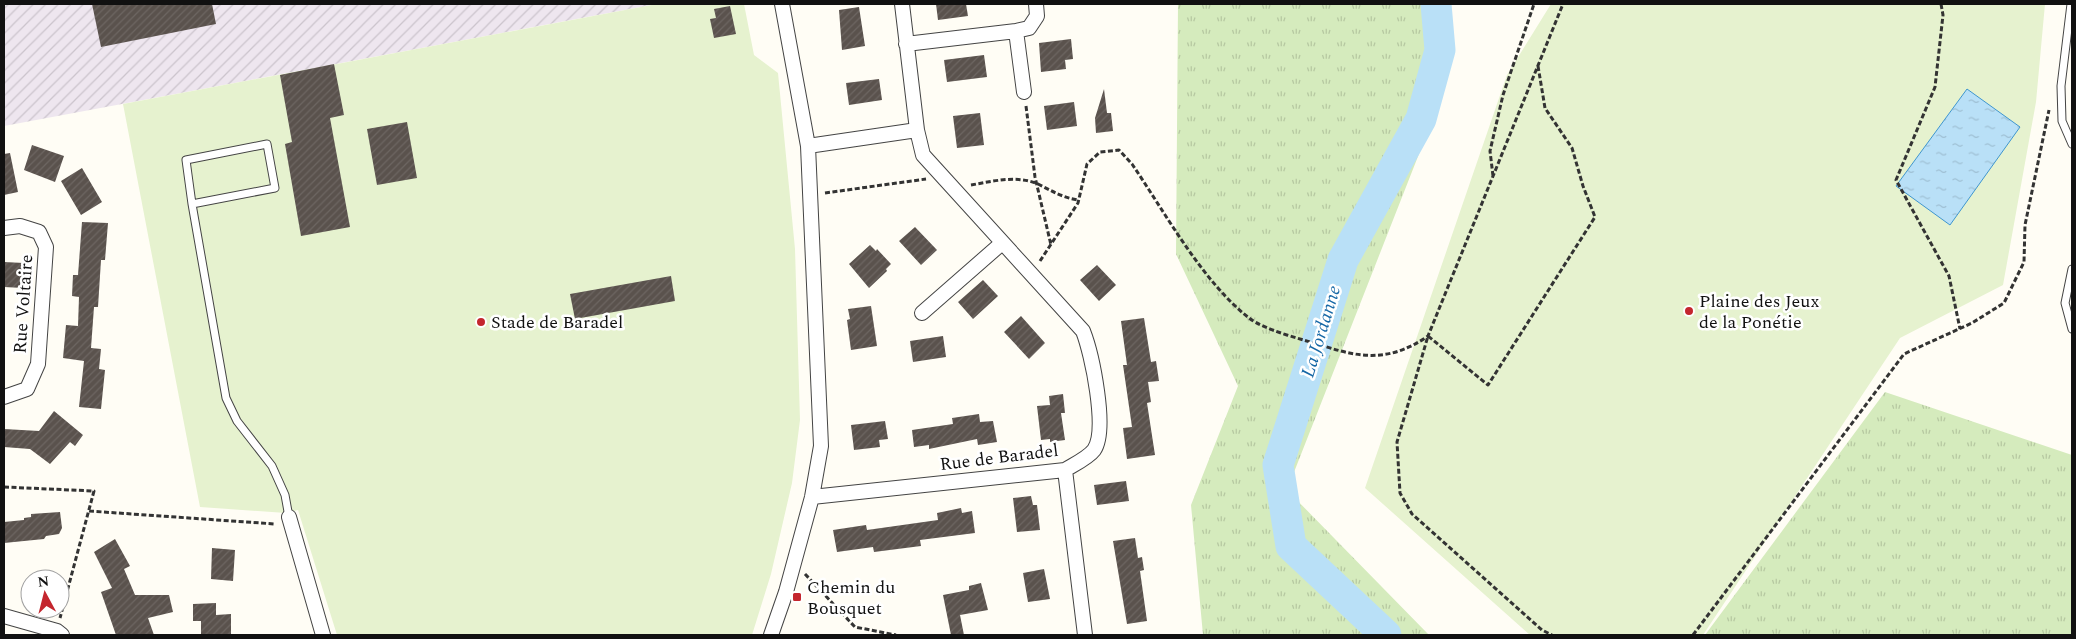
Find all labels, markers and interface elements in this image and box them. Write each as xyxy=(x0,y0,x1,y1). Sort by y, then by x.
street label: Rue Voltaire xyxy=(7,254,40,355)
water label: La Jordanne xyxy=(1294,282,1349,381)
place label: Plaine des Jeux de la Ponétie xyxy=(1699,288,1819,336)
marker: Plaine des Jeux de la Ponétie xyxy=(1683,305,1695,317)
place label: Stade de Baradel xyxy=(491,309,623,336)
marker: Stade de Baradel xyxy=(475,316,487,328)
street label: Rue de Baradel xyxy=(938,437,1060,478)
north arrow xyxy=(20,569,70,619)
text: N xyxy=(37,570,50,593)
place label: Chemin du Bousquet xyxy=(807,574,895,622)
marker: Chemin du Bousquet xyxy=(791,591,803,603)

